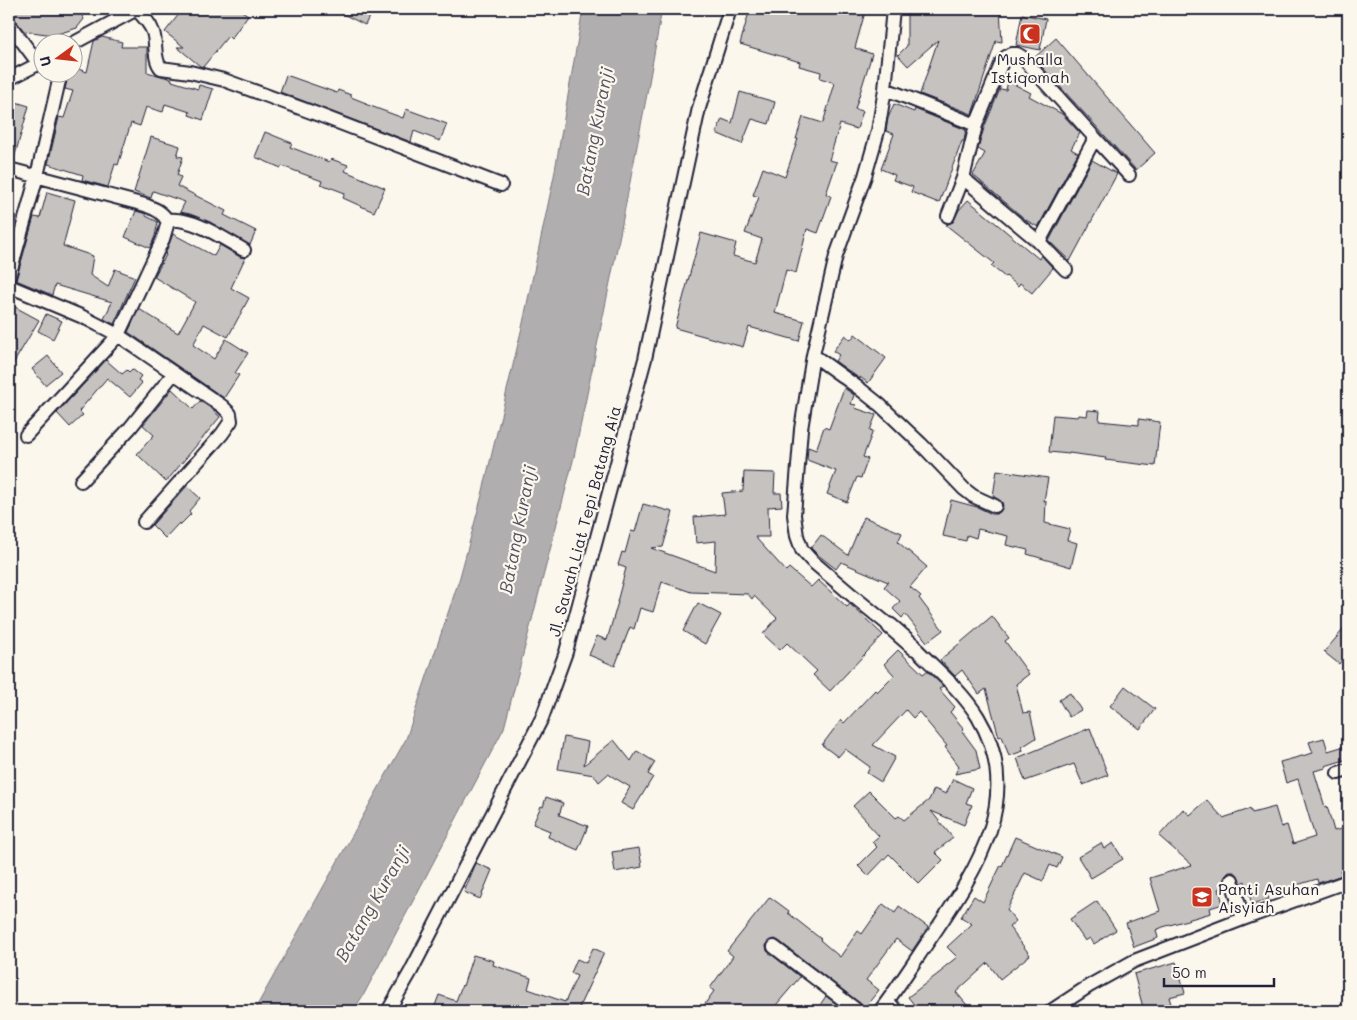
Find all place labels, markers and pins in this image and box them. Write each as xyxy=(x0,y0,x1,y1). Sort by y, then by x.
mosque icon: Mushalla Istiqomah xyxy=(1018,22,1042,46)
place label: Mushalla Istiqomah xyxy=(991,48,1069,87)
place label: Panti Asuhan Aisyiah xyxy=(1218,878,1319,917)
school or university icon: Panti Asuhan Aisyiah xyxy=(1190,885,1214,909)

